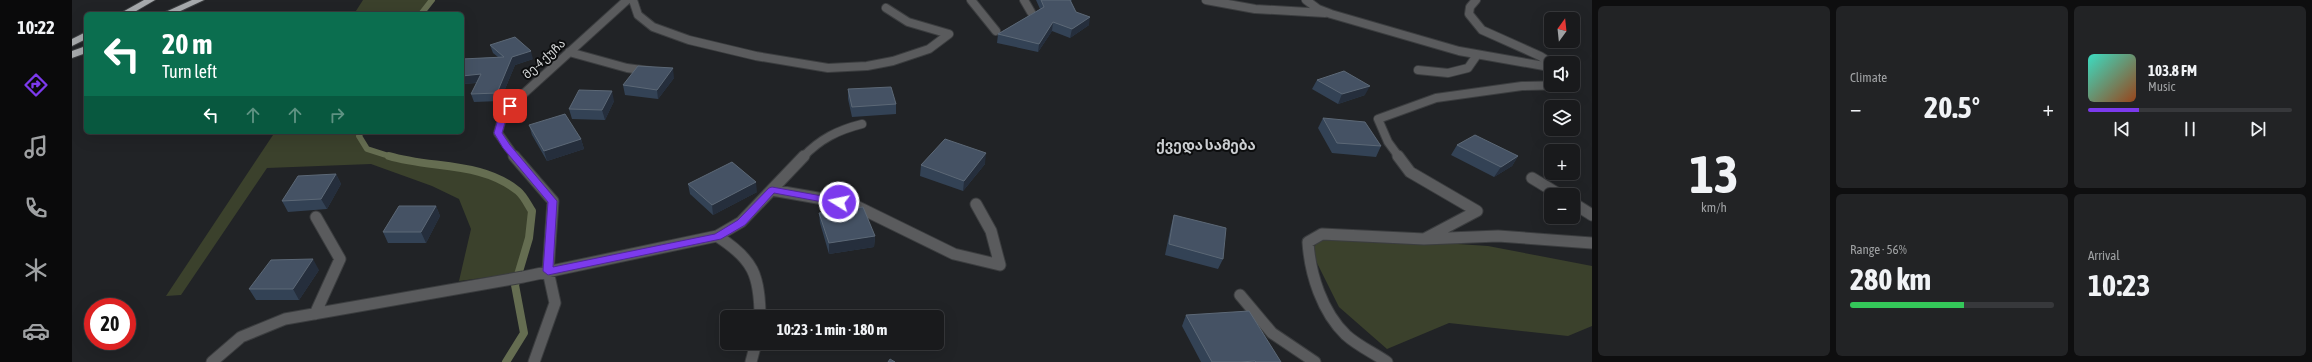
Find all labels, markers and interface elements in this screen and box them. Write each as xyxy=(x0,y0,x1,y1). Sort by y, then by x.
north arrow xyxy=(1544,12,1580,48)
map controls xyxy=(1544,12,1580,224)
text: 10:22 xyxy=(17,17,55,38)
icon: left xyxy=(96,28,148,80)
text: 20 m xyxy=(162,28,212,60)
street label: მე-4 ქუჩა xyxy=(520,36,568,82)
button: sound xyxy=(1544,56,1580,92)
text: Turn left xyxy=(162,61,217,82)
text: 103.8 FM xyxy=(2148,62,2197,79)
text: Climate xyxy=(1850,70,1887,85)
icon: directions xyxy=(22,71,50,99)
text: Music xyxy=(2148,79,2175,94)
pin xyxy=(493,89,527,123)
text: 20.5° xyxy=(1924,90,1980,124)
icon: arrive xyxy=(499,95,521,117)
text: − xyxy=(1850,95,1861,121)
text: + xyxy=(2043,95,2054,121)
button: layers xyxy=(1544,100,1580,136)
icon: left xyxy=(200,104,222,126)
icon: ahead xyxy=(242,104,264,126)
icon: ahead xyxy=(284,104,306,126)
icon: right xyxy=(326,104,348,126)
icon: previous xyxy=(2111,118,2133,140)
icon: pause xyxy=(2179,118,2201,140)
icon: next xyxy=(2247,118,2269,140)
icon: music xyxy=(22,133,50,161)
district label: ქვედა სამება xyxy=(1156,137,1256,154)
button: + xyxy=(1544,144,1580,180)
text: 13 xyxy=(1690,144,1738,204)
position arrow xyxy=(818,181,860,223)
button: − xyxy=(1544,188,1580,224)
icon: phone xyxy=(22,194,50,222)
text: km/h xyxy=(1701,200,1727,215)
text: Range · 56% xyxy=(1850,242,1907,257)
text: Arrival xyxy=(2088,248,2120,263)
icon: climate xyxy=(22,256,50,284)
text: 280 km xyxy=(1850,262,1931,296)
text: 10:23 xyxy=(2088,268,2150,302)
speed limit sign: 20 xyxy=(84,298,136,350)
icon: car xyxy=(22,317,50,345)
text: 10:23 · 1 min · 180 m xyxy=(777,321,887,338)

